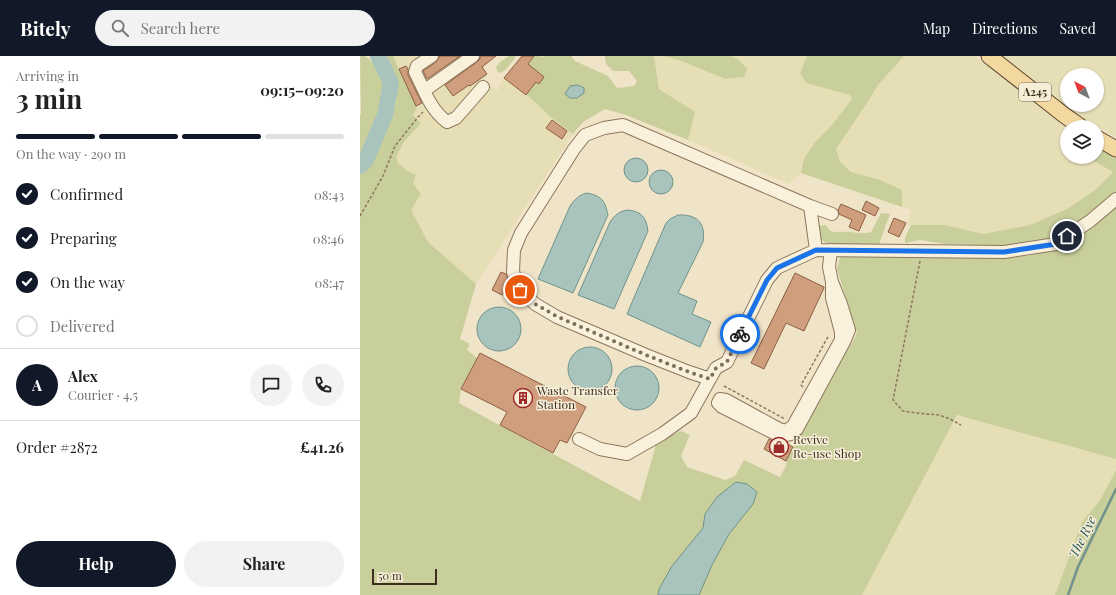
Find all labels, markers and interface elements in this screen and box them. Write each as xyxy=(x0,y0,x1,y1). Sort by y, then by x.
search box xyxy=(95,10,375,46)
text: Bitely xyxy=(20,15,71,41)
icon: search xyxy=(109,17,131,39)
text: Search here xyxy=(141,18,220,38)
text: Map xyxy=(923,19,950,38)
text: Directions xyxy=(972,19,1038,38)
text: Saved xyxy=(1060,19,1096,38)
text: Arriving in xyxy=(16,67,79,84)
north arrow xyxy=(1060,68,1104,112)
map controls xyxy=(1060,68,1104,164)
text: 09:15–09:20 xyxy=(260,80,344,100)
text: 3 min xyxy=(16,81,82,116)
road number: A245 xyxy=(1019,83,1051,101)
button: layers xyxy=(1060,120,1104,164)
text: On the way · 290 m xyxy=(16,145,126,162)
icon: check xyxy=(16,183,38,205)
text: Confirmed xyxy=(50,184,123,204)
text: 08:43 xyxy=(314,186,344,203)
pin xyxy=(1050,219,1084,253)
icon: home xyxy=(1056,225,1078,247)
icon: check xyxy=(16,227,38,249)
text: Preparing xyxy=(50,228,117,248)
text: 08:46 xyxy=(313,230,344,247)
icon: check xyxy=(16,271,38,293)
text: On the way xyxy=(50,272,125,292)
pin xyxy=(503,273,537,307)
text: 08:47 xyxy=(314,274,344,291)
icon: bag xyxy=(509,279,531,301)
courier xyxy=(720,314,760,354)
text: Delivered xyxy=(50,316,115,336)
icon: bike xyxy=(729,323,751,345)
button: chat xyxy=(250,364,292,406)
button: phone xyxy=(302,364,344,406)
text: Alex xyxy=(68,366,98,386)
text: A xyxy=(32,375,42,395)
place label: Waste Transfer Station xyxy=(536,382,619,412)
text: Courier · 4.5 xyxy=(68,386,138,403)
building icon: Waste Transfer Station xyxy=(512,387,534,409)
place label: Revive Re-use Shop xyxy=(793,431,861,461)
shop icon: Revive Re-use Shop xyxy=(768,436,790,458)
text: Order #2872 xyxy=(16,437,98,457)
text: £41.26 xyxy=(300,437,344,457)
water label: The Rye xyxy=(1064,513,1099,560)
button: Help xyxy=(16,541,176,587)
button: Share xyxy=(184,541,344,587)
scale bar xyxy=(372,567,437,586)
text: 50 m xyxy=(378,568,402,583)

